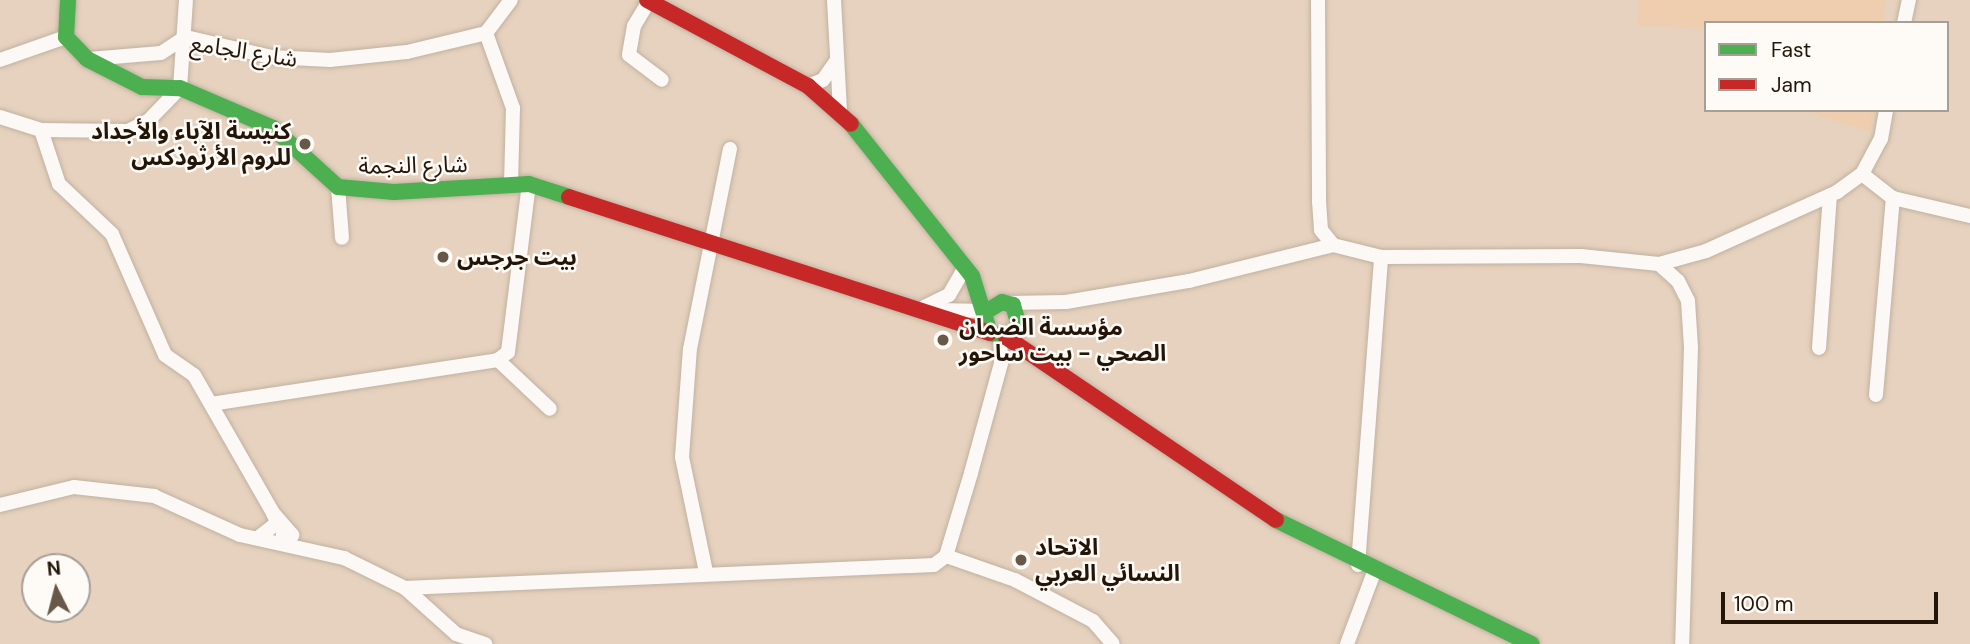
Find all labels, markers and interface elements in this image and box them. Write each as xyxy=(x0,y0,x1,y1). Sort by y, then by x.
legend xyxy=(1704,21,1949,112)
street label: شارع الجامع xyxy=(188,29,300,73)
text: Fast xyxy=(1771,36,1811,64)
text: Jam xyxy=(1771,71,1812,99)
place label: كنيسة الآباء والأجداد للروم الأرثوذكس xyxy=(91,117,291,171)
marker: كنيسة الآباء والأجداد للروم الأرثوذكس xyxy=(297,136,313,152)
street label: شارع النجمة xyxy=(358,150,468,180)
place label: بيت جرجس xyxy=(457,243,577,271)
marker: بيت جرجس xyxy=(435,249,451,265)
place label: مؤسسة الضمان الصحي - بيت ساحور xyxy=(959,313,1166,367)
marker: مؤسسة الضمان الصحي - بيت ساحور xyxy=(933,330,953,350)
place label: الاتحاد النسائي العربي xyxy=(1035,533,1180,587)
marker: الاتحاد النسائي العربي xyxy=(1013,552,1029,568)
north arrow xyxy=(21,553,91,623)
text: N xyxy=(46,555,62,582)
scale bar xyxy=(1725,578,1942,622)
text: 100 m xyxy=(1734,590,1794,618)

